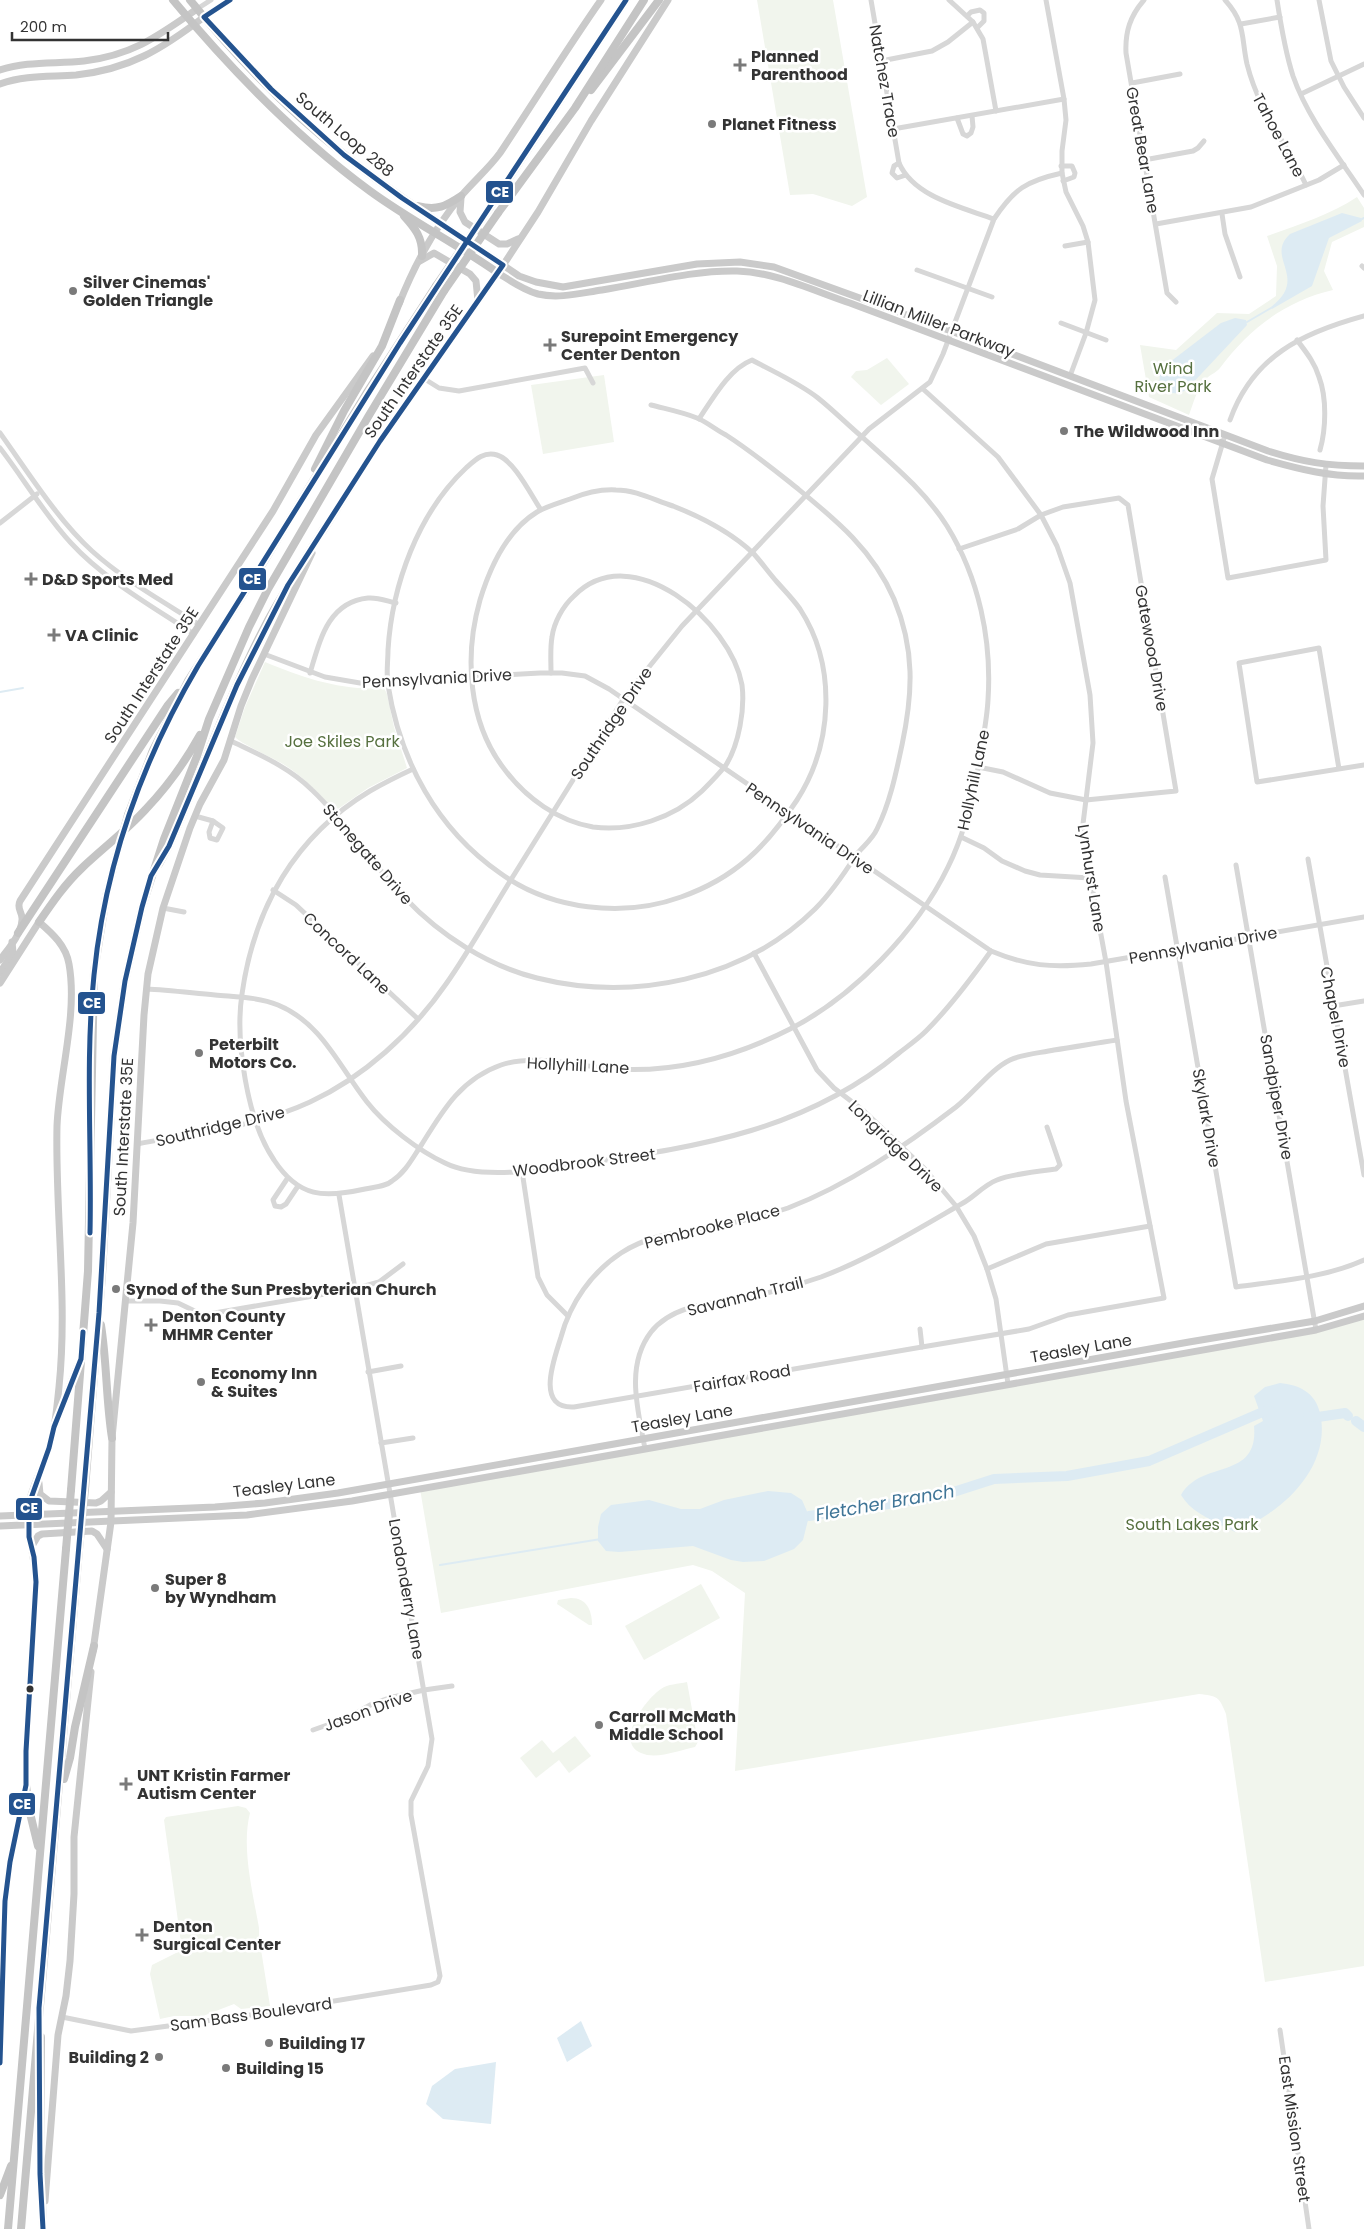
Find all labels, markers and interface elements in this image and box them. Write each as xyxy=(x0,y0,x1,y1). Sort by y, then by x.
scale bar xyxy=(12,10,169,42)
text: 200 m xyxy=(20,16,67,37)
street label: Natchez Trace xyxy=(863,23,906,139)
place label: Planned Parenthood xyxy=(751,45,848,86)
marker: Planned Parenthood xyxy=(733,58,747,72)
street label: Great Bear Lane xyxy=(1120,85,1165,215)
street label: South Loop 288 xyxy=(291,86,399,182)
street label: Tahoe Lane xyxy=(1247,89,1310,181)
place label: Planet Fitness xyxy=(722,113,837,136)
marker: Planet Fitness xyxy=(706,118,718,130)
line badge: CE xyxy=(485,180,514,204)
text: CE xyxy=(491,182,509,202)
place label: Silver Cinemas' Golden Triangle xyxy=(83,271,213,312)
street label: Lillian Miller Parkway xyxy=(860,284,1018,363)
marker: Silver Cinemas' Golden Triangle xyxy=(67,285,79,297)
street label: South Interstate 35E xyxy=(358,300,468,443)
place label: Surepoint Emergency Center Denton xyxy=(561,325,739,366)
marker: Surepoint Emergency Center Denton xyxy=(543,338,557,352)
park label: Wind River Park xyxy=(1134,357,1212,398)
place label: The Wildwood Inn xyxy=(1074,420,1219,443)
marker: The Wildwood Inn xyxy=(1058,425,1070,437)
line badge: CE xyxy=(238,567,267,591)
place label: D&D Sports Med xyxy=(42,568,173,591)
text: CE xyxy=(243,569,261,589)
marker: D&D Sports Med xyxy=(24,572,38,586)
street label: Gatewood Drive xyxy=(1129,583,1174,713)
street label: South Interstate 35E xyxy=(99,602,204,748)
place label: VA Clinic xyxy=(65,624,139,647)
marker: VA Clinic xyxy=(47,628,61,642)
street label: Southridge Drive xyxy=(565,662,658,784)
street label: Pennsylvania Drive xyxy=(361,663,513,694)
street label: Hollyhill Lane xyxy=(952,728,995,833)
park label: Joe Skiles Park xyxy=(284,730,400,753)
street label: Pennsylvania Drive xyxy=(741,777,878,880)
street label: Stonegate Drive xyxy=(317,799,418,910)
street label: Lynhurst Lane xyxy=(1072,822,1111,934)
street label: Concord Lane xyxy=(298,907,395,1000)
street label: Pennsylvania Drive xyxy=(1127,921,1279,970)
street label: Chapel Drive xyxy=(1314,965,1357,1070)
line badge: CE xyxy=(77,991,106,1015)
text: CE xyxy=(83,993,101,1013)
place label: Peterbilt Motors Co. xyxy=(209,1033,297,1074)
street label: Sandpiper Drive xyxy=(1254,1033,1299,1162)
marker: Peterbilt Motors Co. xyxy=(193,1047,205,1059)
street label: Hollyhill Lane xyxy=(526,1051,630,1080)
street label: South Interstate 35E xyxy=(108,1057,139,1217)
street label: Skylark Drive xyxy=(1187,1067,1227,1169)
street label: Longridge Drive xyxy=(843,1095,948,1198)
street label: Southridge Drive xyxy=(153,1100,287,1153)
street label: Woodbrook Street xyxy=(511,1142,657,1183)
street label: Pembrooke Place xyxy=(642,1198,782,1254)
street label: Savannah Trail xyxy=(685,1271,806,1322)
place label: Synod of the Sun Presbyterian Church xyxy=(126,1278,436,1301)
marker: Synod of the Sun Presbyterian Church xyxy=(110,1283,122,1295)
place label: Denton County MHMR Center xyxy=(162,1305,287,1346)
marker: Denton County MHMR Center xyxy=(144,1318,158,1332)
street label: Teasley Lane xyxy=(1028,1328,1134,1369)
street label: Fairfax Road xyxy=(692,1359,793,1398)
place label: Economy Inn & Suites xyxy=(211,1362,317,1403)
marker: Economy Inn & Suites xyxy=(195,1376,207,1388)
street label: Teasley Lane xyxy=(629,1398,735,1439)
street label: Teasley Lane xyxy=(232,1468,337,1503)
water label: Fletcher Branch xyxy=(813,1478,956,1527)
line badge: CE xyxy=(15,1497,43,1521)
text: CE xyxy=(20,1498,38,1518)
park label: South Lakes Park xyxy=(1125,1513,1259,1536)
street label: Londonderry Lane xyxy=(383,1517,430,1661)
place label: Super 8 by Wyndham xyxy=(165,1568,277,1609)
marker: Super 8 by Wyndham xyxy=(149,1582,161,1594)
unlabelled marker xyxy=(25,1684,35,1694)
street label: Jason Drive xyxy=(321,1684,416,1737)
place label: Carroll McMath Middle School xyxy=(609,1705,736,1746)
marker: Carroll McMath Middle School xyxy=(593,1719,605,1731)
place label: UNT Kristin Farmer Autism Center xyxy=(137,1764,290,1805)
marker: UNT Kristin Farmer Autism Center xyxy=(119,1777,133,1791)
line badge: CE xyxy=(8,1792,36,1816)
text: CE xyxy=(13,1794,31,1814)
place label: Denton Surgical Center xyxy=(153,1915,281,1956)
marker: Denton Surgical Center xyxy=(135,1928,149,1942)
street label: Sam Bass Boulevard xyxy=(169,1992,334,2037)
place label: Building 17 xyxy=(279,2032,365,2055)
marker: Building 17 xyxy=(263,2037,275,2049)
place label: Building 2 xyxy=(68,2046,149,2069)
marker: Building 2 xyxy=(153,2051,165,2063)
street label: East Mission Street xyxy=(1273,2054,1316,2204)
place label: Building 15 xyxy=(236,2057,324,2080)
marker: Building 15 xyxy=(220,2062,232,2074)

